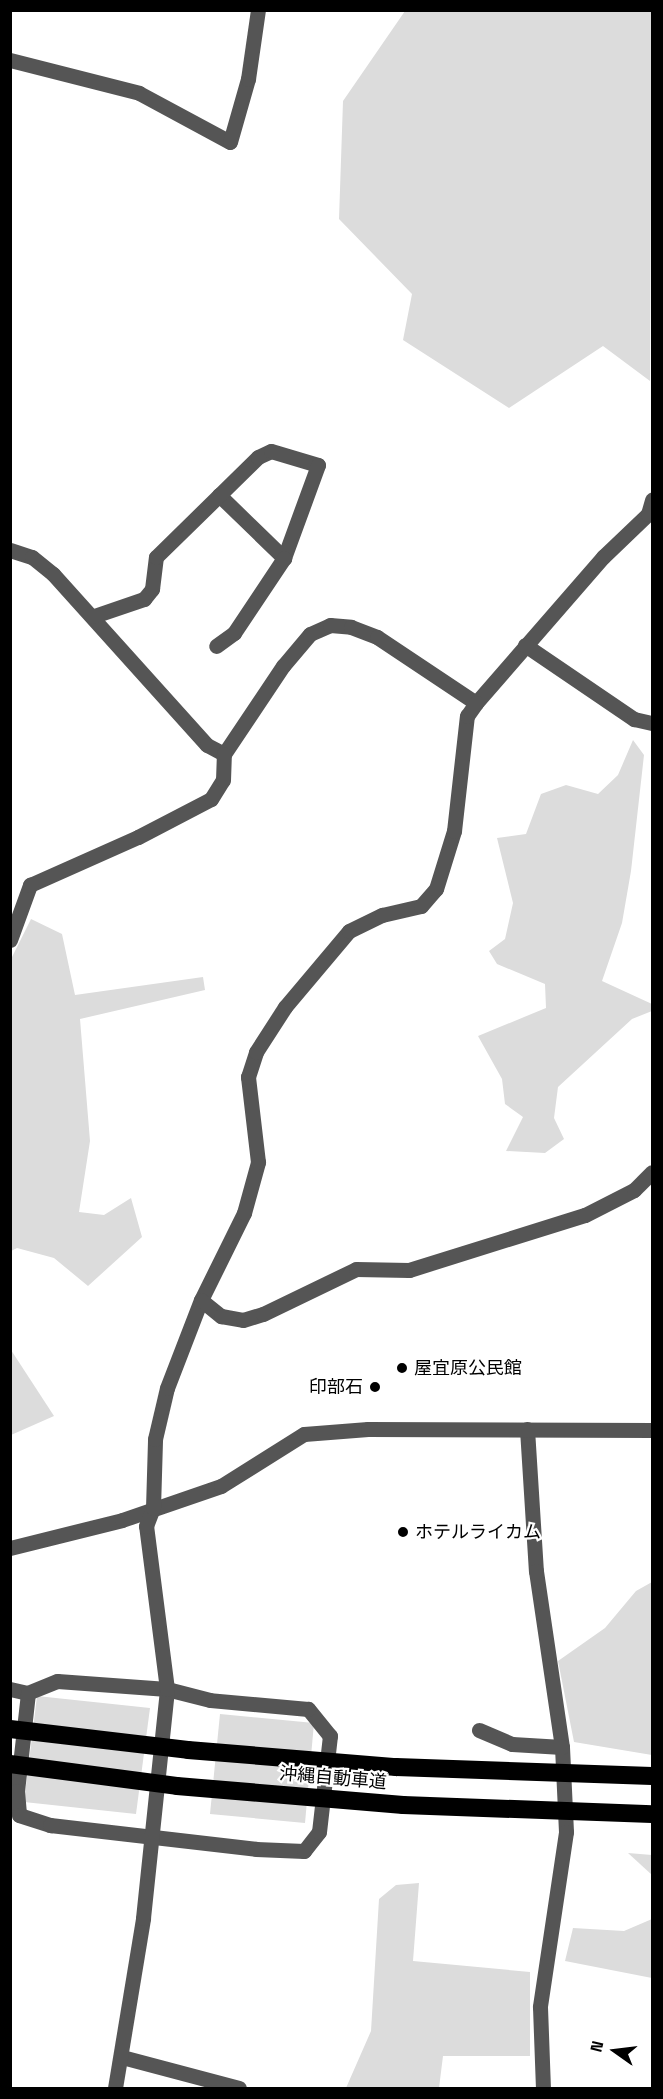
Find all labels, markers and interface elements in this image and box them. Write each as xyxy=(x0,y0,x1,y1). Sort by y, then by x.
place label: 屋宜原公民館 xyxy=(414,1357,522,1379)
marker: 屋宜原公民館 xyxy=(395,1361,409,1375)
place label: 印部石 xyxy=(309,1376,363,1398)
marker: 印部石 xyxy=(368,1380,382,1394)
place label: ホテルライカム xyxy=(415,1521,541,1543)
marker: ホテルライカム xyxy=(396,1525,410,1539)
street label: 沖縄自動車道 xyxy=(278,1763,388,1793)
north arrow xyxy=(585,2021,645,2081)
text: N xyxy=(586,2039,609,2054)

